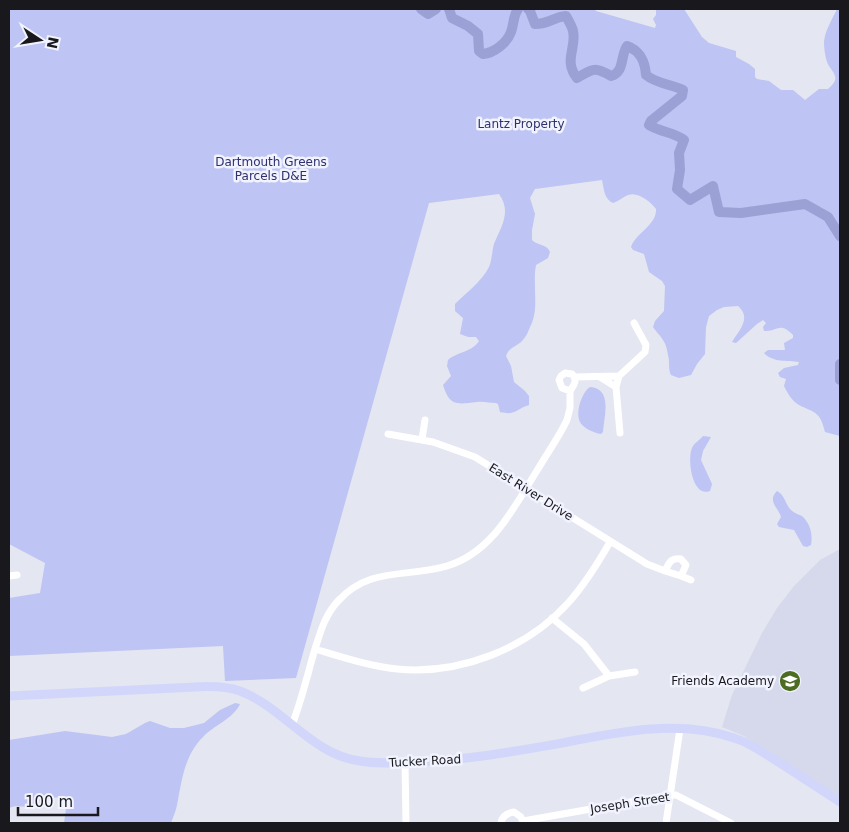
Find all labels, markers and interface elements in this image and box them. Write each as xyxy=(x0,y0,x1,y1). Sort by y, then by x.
north arrow xyxy=(15,15,65,65)
text: N xyxy=(44,35,62,50)
park label: Lantz Property xyxy=(477,117,565,131)
park label: Dartmouth Greens Parcels D&E xyxy=(215,155,327,183)
street label: East River Drive xyxy=(486,460,576,524)
school or university icon: Friends Academy xyxy=(778,669,802,693)
place label: Friends Academy xyxy=(671,674,774,688)
street label: Tucker Road xyxy=(387,752,462,770)
scale bar xyxy=(18,784,98,816)
street label: Joseph Street xyxy=(588,790,671,816)
text: 100 m xyxy=(25,793,73,811)

